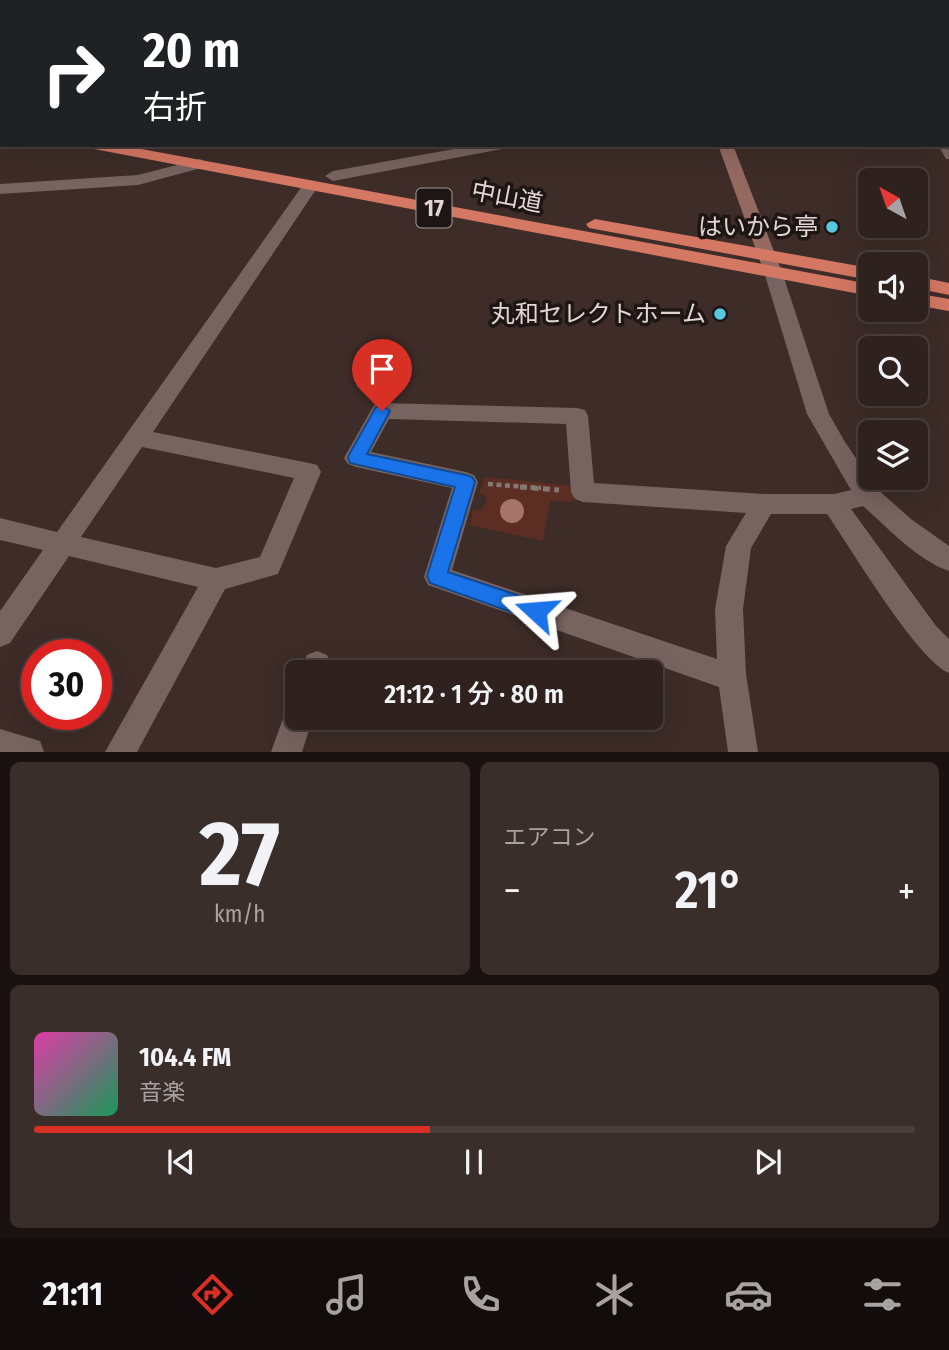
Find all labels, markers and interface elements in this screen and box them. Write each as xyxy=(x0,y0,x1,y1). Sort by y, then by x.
text: 20 m xyxy=(143,21,240,80)
icon: right xyxy=(28,28,119,119)
text: 右折 xyxy=(143,88,207,126)
north arrow xyxy=(858,168,928,238)
map controls xyxy=(858,168,928,490)
street label: 中山道 xyxy=(469,176,545,218)
road number: 17 xyxy=(416,188,452,228)
place label: はいから亭 xyxy=(698,213,818,241)
marker: はいから亭 xyxy=(824,219,840,235)
button: sound xyxy=(858,252,928,322)
place label: 丸和セレクトホーム xyxy=(491,300,706,328)
marker: 丸和セレクトホーム xyxy=(712,306,728,322)
button: search xyxy=(858,336,928,406)
pin xyxy=(352,339,412,411)
icon: arrive xyxy=(363,350,401,388)
button: layers xyxy=(858,420,928,490)
position arrow xyxy=(499,574,573,648)
speed limit sign: 30 xyxy=(21,639,112,730)
text: 21:12 · 1 分 · 80 m xyxy=(384,679,564,710)
text: 27 xyxy=(200,800,280,909)
text: エアコン xyxy=(504,823,596,851)
text: 21° xyxy=(675,859,744,922)
text: − xyxy=(504,868,521,914)
text: + xyxy=(898,868,915,914)
text: km/h xyxy=(214,900,265,928)
text: 104.4 FM xyxy=(139,1042,231,1073)
text: 音楽 xyxy=(139,1078,185,1106)
icon: previous xyxy=(162,1143,200,1181)
icon: pause xyxy=(455,1143,493,1181)
icon: next xyxy=(749,1143,787,1181)
icon: directions xyxy=(188,1270,237,1319)
icon: music xyxy=(322,1270,371,1319)
icon: phone xyxy=(456,1270,505,1319)
icon: climate xyxy=(590,1270,639,1319)
icon: car xyxy=(724,1270,773,1319)
icon: filters xyxy=(858,1270,907,1319)
text: 21:11 xyxy=(42,1275,103,1313)

